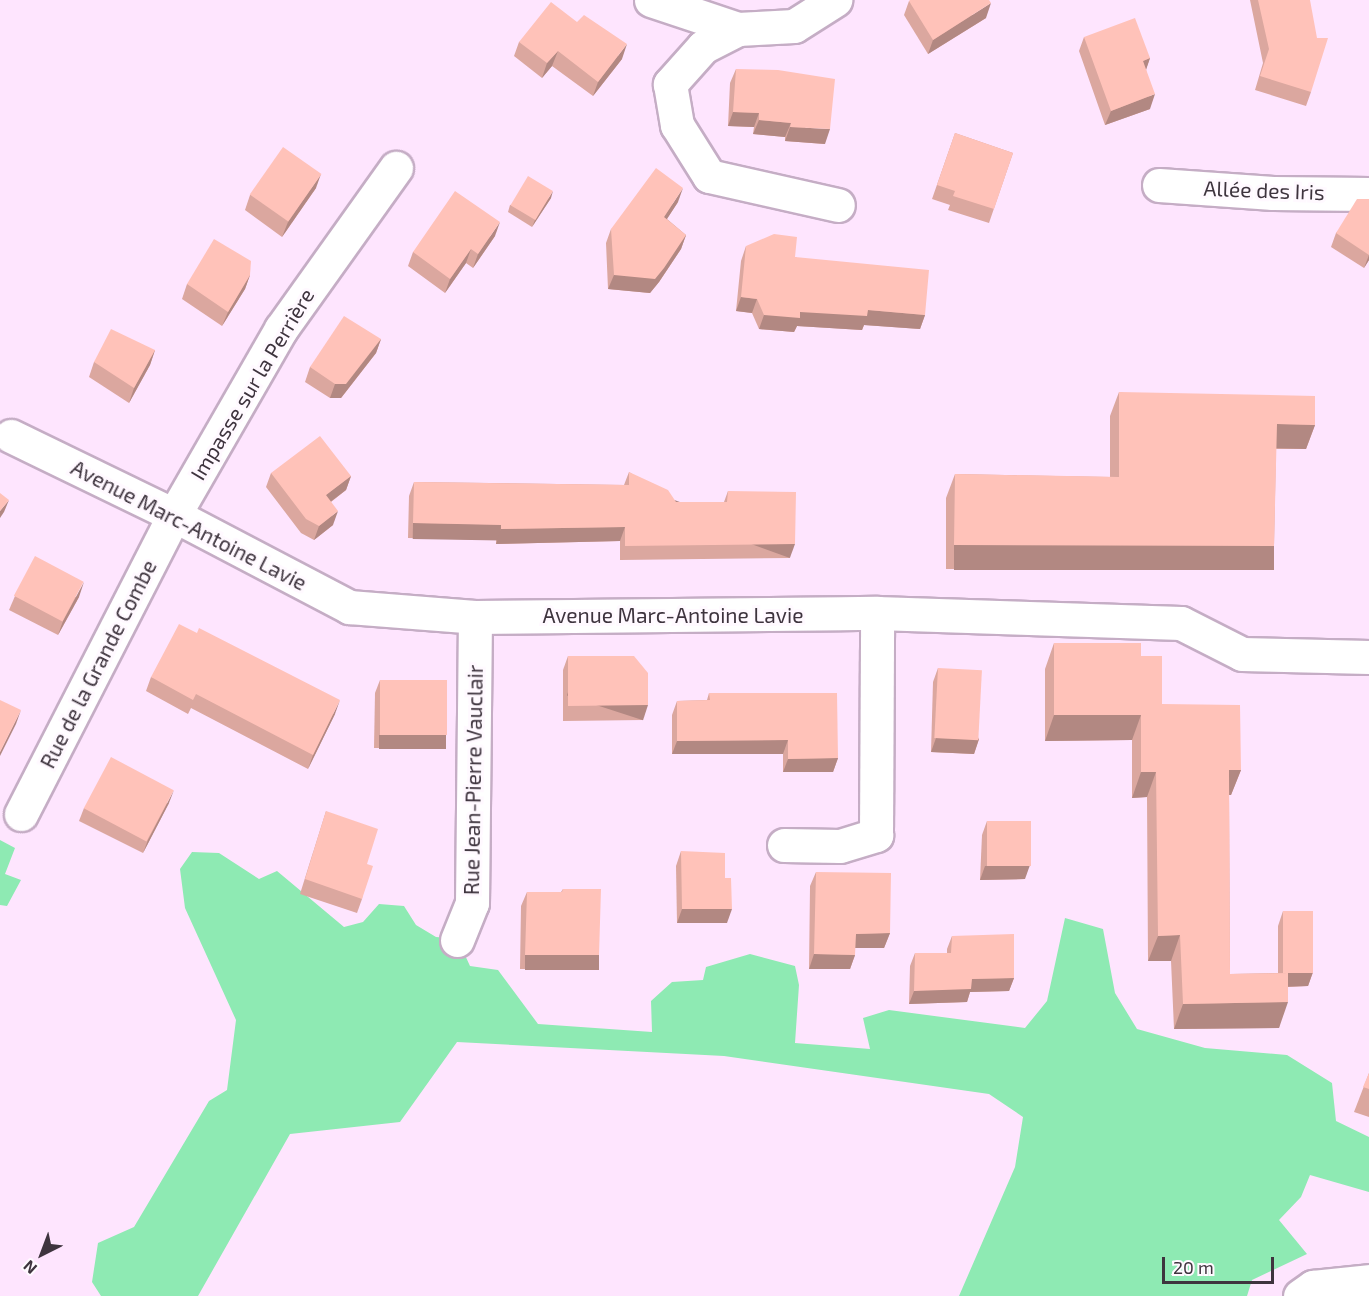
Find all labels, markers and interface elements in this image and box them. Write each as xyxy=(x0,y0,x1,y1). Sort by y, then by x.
street label: Allée des Iris xyxy=(1203,175,1325,205)
street label: Impasse sur la Perrière xyxy=(185,283,319,485)
street label: Avenue Marc-Antoine Lavie xyxy=(67,455,311,595)
street label: Rue de la Grande Combe xyxy=(35,556,161,772)
street label: Avenue Marc-Antoine Lavie xyxy=(543,602,803,628)
street label: Rue Jean-Pierre Vauclair xyxy=(458,664,488,896)
north arrow xyxy=(12,1224,72,1284)
scale bar xyxy=(1165,1245,1278,1283)
text: 20 m xyxy=(1173,1256,1214,1278)
text: N xyxy=(19,1257,40,1279)

